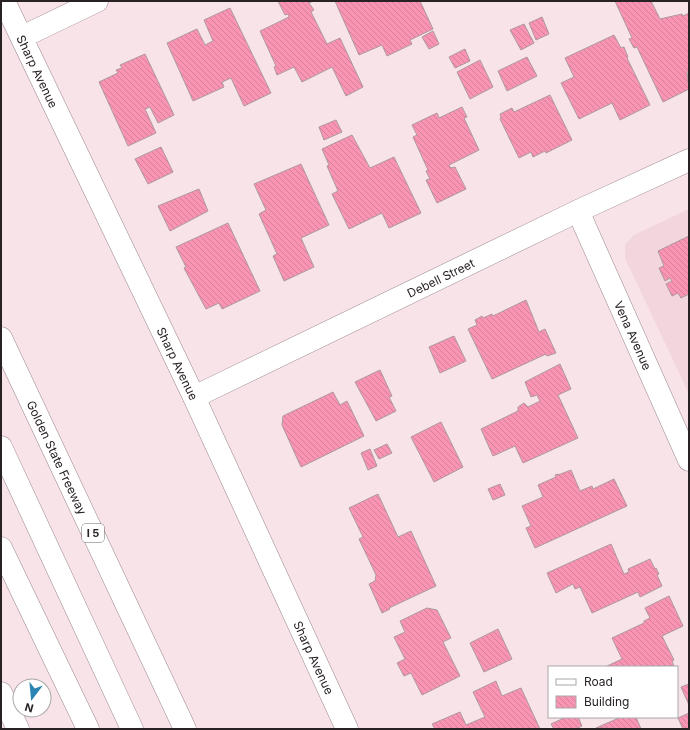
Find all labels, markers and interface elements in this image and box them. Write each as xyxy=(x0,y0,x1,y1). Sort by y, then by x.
street label: Sharp Avenue xyxy=(14,32,62,110)
street label: Debell Street xyxy=(404,255,477,300)
street label: Vena Avenue xyxy=(611,298,655,372)
street label: Sharp Avenue xyxy=(154,324,202,402)
street label: Golden State Freeway xyxy=(24,398,91,517)
road number: I 5 xyxy=(82,524,104,542)
street label: Sharp Avenue xyxy=(291,618,337,697)
legend xyxy=(548,666,678,718)
text: Road xyxy=(584,674,613,689)
north arrow xyxy=(12,678,52,718)
text: Building xyxy=(584,694,629,709)
text: N xyxy=(23,700,35,715)

